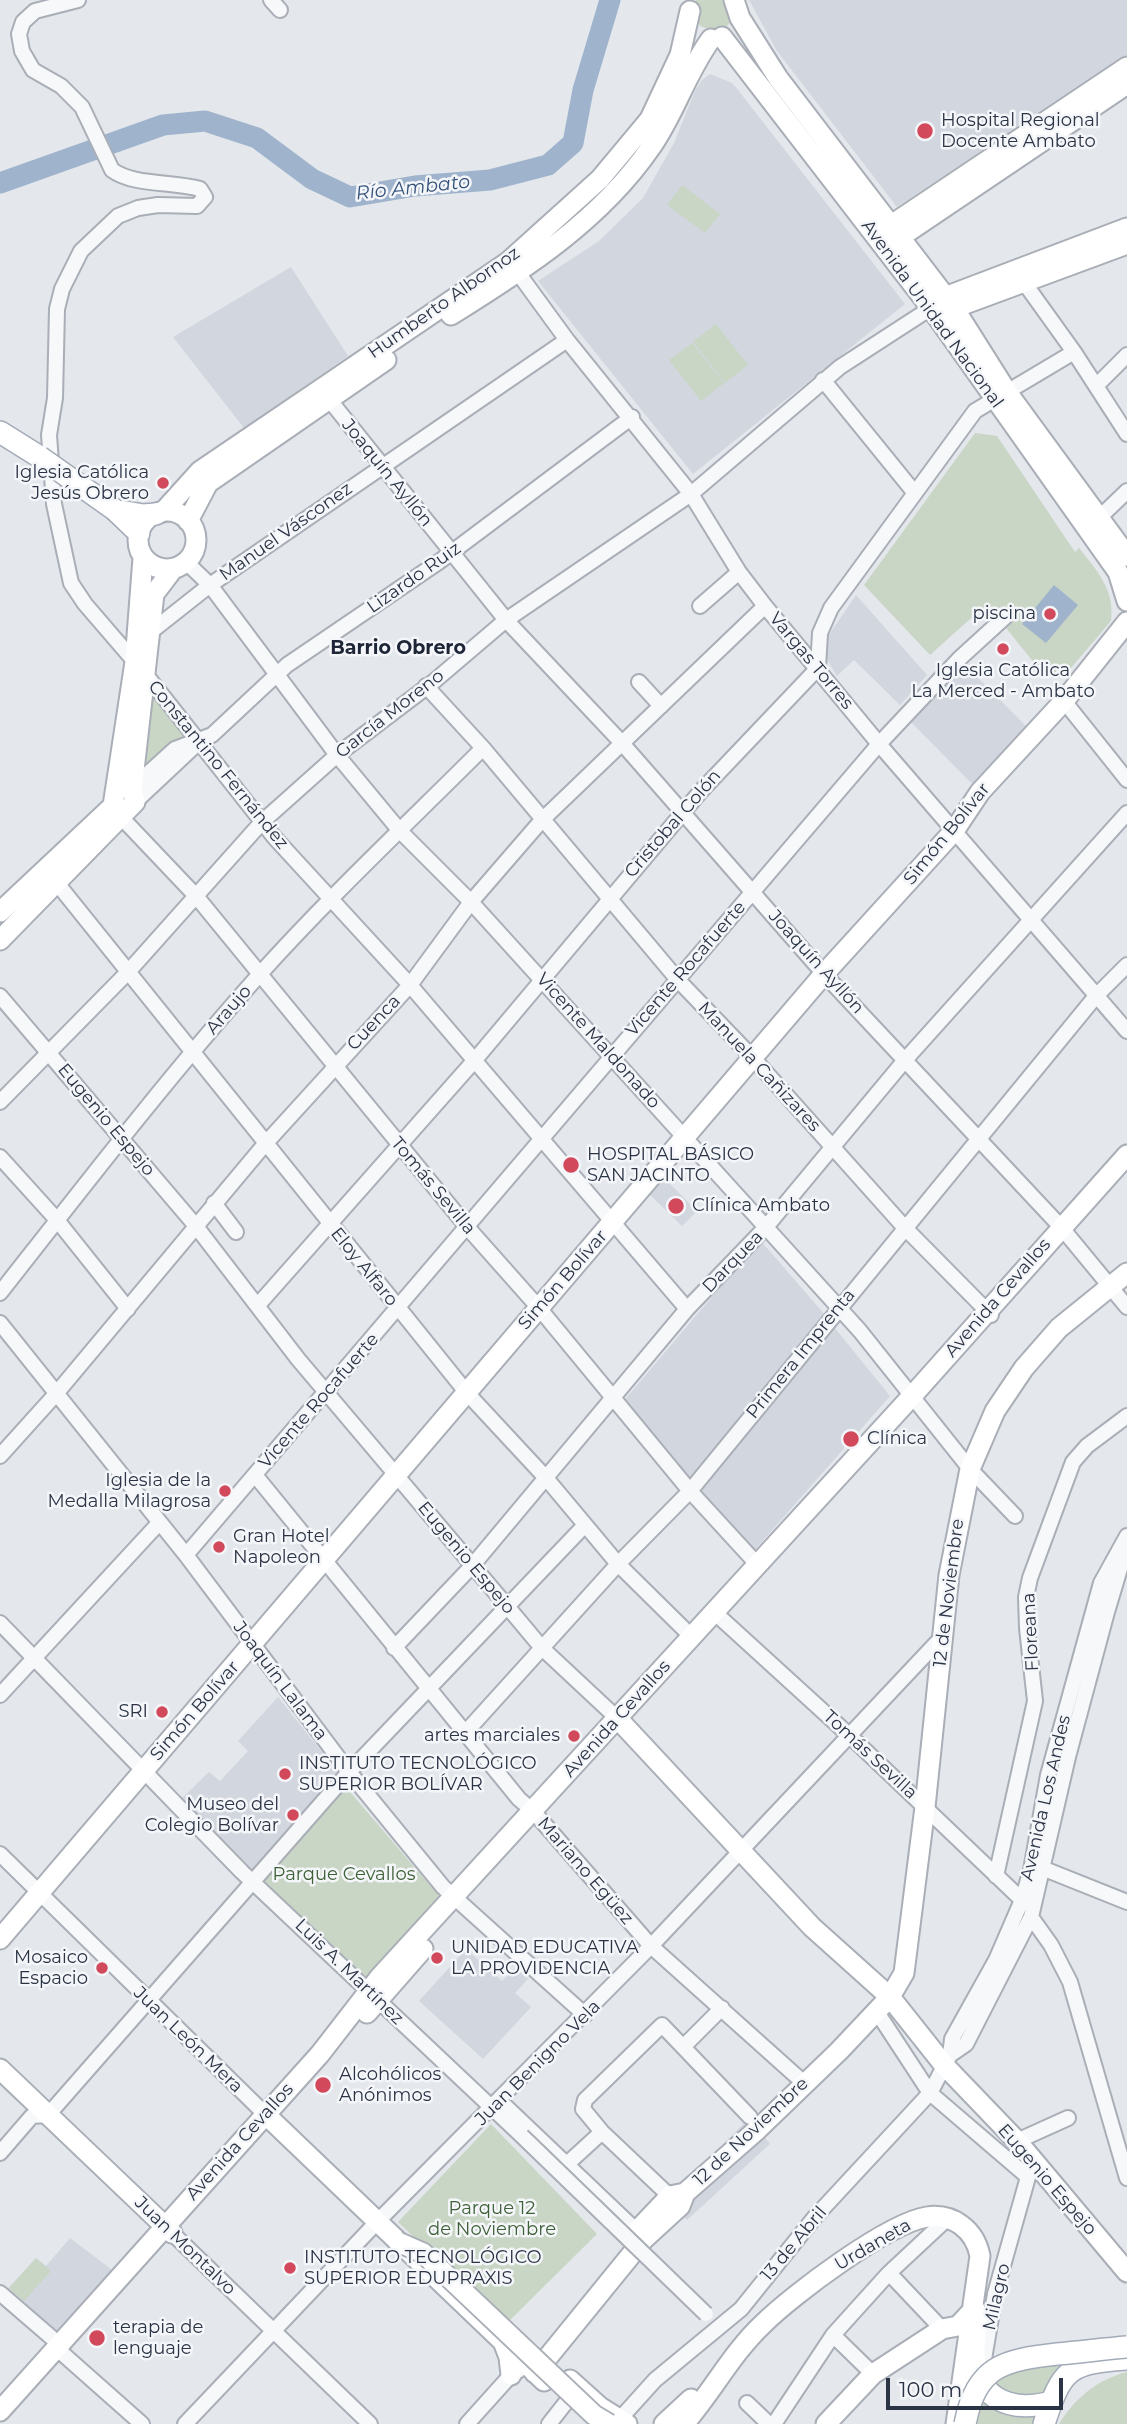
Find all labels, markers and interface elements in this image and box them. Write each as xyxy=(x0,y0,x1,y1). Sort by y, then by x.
place label: Hospital Regional Docente Ambato xyxy=(941,110,1100,152)
marker: Hospital Regional Docente Ambato xyxy=(915,121,935,141)
water label: Río Ambato xyxy=(355,171,471,205)
street label: Avenida Unidad Nacional xyxy=(856,216,1008,412)
street label: Humberto Albornoz xyxy=(364,242,524,364)
street label: Joaquín Ayllón xyxy=(337,415,437,531)
place label: Iglesia Católica Jesús Obrero xyxy=(15,462,149,504)
marker: Iglesia Católica Jesús Obrero xyxy=(155,475,171,491)
street label: Manuel Vásconez xyxy=(216,478,356,586)
street label: Lizardo Ruiz xyxy=(363,538,465,618)
place label: piscina xyxy=(973,603,1036,625)
marker: piscina xyxy=(1042,606,1058,622)
street label: Vargas Torres xyxy=(764,608,858,714)
district label: Barrio Obrero xyxy=(330,637,466,659)
marker: Iglesia Católica La Merced - Ambato xyxy=(995,641,1011,657)
place label: Iglesia Católica La Merced - Ambato xyxy=(911,660,1095,702)
street label: García Moreno xyxy=(332,665,448,763)
street label: Constantino Fernández xyxy=(143,676,293,854)
street label: Cristobal Colón xyxy=(620,766,726,882)
street label: Simón Bolívar xyxy=(899,779,995,889)
street label: Vicente Rocafuerte xyxy=(621,897,751,1041)
street label: Joaquín Ayllón xyxy=(764,906,868,1018)
street label: Vicente Maldonado xyxy=(531,969,665,1113)
street label: Araujo xyxy=(202,981,256,1039)
street label: Cuenca xyxy=(343,991,405,1055)
street label: Manuela Cañizares xyxy=(693,998,825,1136)
street label: Eugenio Espejo xyxy=(53,1059,159,1181)
street label: Tomás Sevilla xyxy=(386,1133,480,1239)
place label: HOSPITAL BÁSICO SAN JACINTO xyxy=(587,1144,754,1186)
marker: HOSPITAL BÁSICO SAN JACINTO xyxy=(561,1155,581,1175)
place label: Clínica Ambato xyxy=(692,1195,830,1217)
marker: Clínica Ambato xyxy=(666,1196,686,1216)
street label: Eloy Alfaro xyxy=(326,1223,402,1311)
street label: Simón Bolívar xyxy=(514,1226,612,1334)
street label: Darquea xyxy=(698,1226,768,1298)
street label: Avenida Cevallos xyxy=(941,1234,1055,1362)
street label: Primera Imprenta xyxy=(742,1285,860,1423)
street label: Vicente Rocafuerte xyxy=(254,1329,384,1473)
place label: Clínica xyxy=(867,1428,927,1450)
marker: Clínica xyxy=(841,1429,861,1449)
place label: Iglesia de la Medalla Milagrosa xyxy=(48,1470,211,1512)
marker: Iglesia de la Medalla Milagrosa xyxy=(217,1483,233,1499)
street label: Eugenio Espejo xyxy=(413,1497,519,1619)
street label: 12 de Noviembre xyxy=(929,1517,969,1669)
place label: Gran Hotel Napoleon xyxy=(233,1526,330,1568)
marker: Gran Hotel Napoleon xyxy=(211,1539,227,1555)
street label: Floreana xyxy=(1018,1592,1044,1672)
street label: Joaquín Lalama xyxy=(228,1617,332,1745)
street label: Avenida Cevallos xyxy=(559,1656,675,1782)
street label: Simón Bolívar xyxy=(146,1657,244,1765)
place label: SRI xyxy=(118,1701,148,1723)
marker: SRI xyxy=(154,1704,170,1720)
street label: Tomás Sevilla xyxy=(819,1706,921,1804)
street label: Avenida Los Andes xyxy=(1016,1713,1076,1883)
place label: artes marciales xyxy=(424,1725,560,1747)
marker: artes marciales xyxy=(566,1728,582,1744)
place label: INSTITUTO TECNOLÓGICO SUPERIOR BOLÍVAR xyxy=(299,1753,537,1796)
marker: INSTITUTO TECNOLÓGICO SUPERIOR BOLÍVAR xyxy=(277,1766,293,1782)
place label: Museo del Colegio Bolívar xyxy=(145,1794,279,1836)
marker: Museo del Colegio Bolívar xyxy=(285,1807,301,1823)
street label: Mariano Egüez xyxy=(533,1813,637,1929)
park label: Parque Cevallos xyxy=(273,1864,415,1886)
street label: Luis A. Martínez xyxy=(290,1915,408,2029)
place label: UNIDAD EDUCATIVA LA PROVIDENCIA xyxy=(451,1937,639,1980)
place label: Mosaico Espacio xyxy=(14,1947,88,1990)
marker: UNIDAD EDUCATIVA LA PROVIDENCIA xyxy=(429,1950,445,1966)
marker: Mosaico Espacio xyxy=(94,1960,110,1976)
street label: Juan León Mera xyxy=(129,1982,247,2098)
street label: Juan Benigno Vela xyxy=(471,1996,605,2130)
place label: Alcohólicos Anónimos xyxy=(339,2064,441,2106)
street label: 12 de Noviembre xyxy=(689,2073,813,2191)
marker: Alcohólicos Anónimos xyxy=(313,2075,333,2095)
street label: Avenida Cevallos xyxy=(182,2079,298,2205)
street label: Eugenio Espejo xyxy=(993,2120,1101,2240)
street label: Juan Montalvo xyxy=(130,2192,240,2300)
park label: Parque 12 de Noviembre xyxy=(428,2198,556,2240)
street label: 13 de Abril xyxy=(756,2202,832,2286)
street label: Urdaneta xyxy=(831,2214,915,2276)
place label: INSTITUTO TECNOLÓGICO SUPERIOR EDUPRAXIS xyxy=(304,2247,542,2290)
marker: INSTITUTO TECNOLÓGICO SUPERIOR EDUPRAXIS xyxy=(282,2260,298,2276)
street label: Milagro xyxy=(979,2261,1015,2333)
place label: terapia de lenguaje xyxy=(113,2317,203,2360)
marker: terapia de lenguaje xyxy=(87,2328,107,2348)
scale bar xyxy=(889,2364,1066,2408)
text: 100 m xyxy=(899,2377,962,2402)

